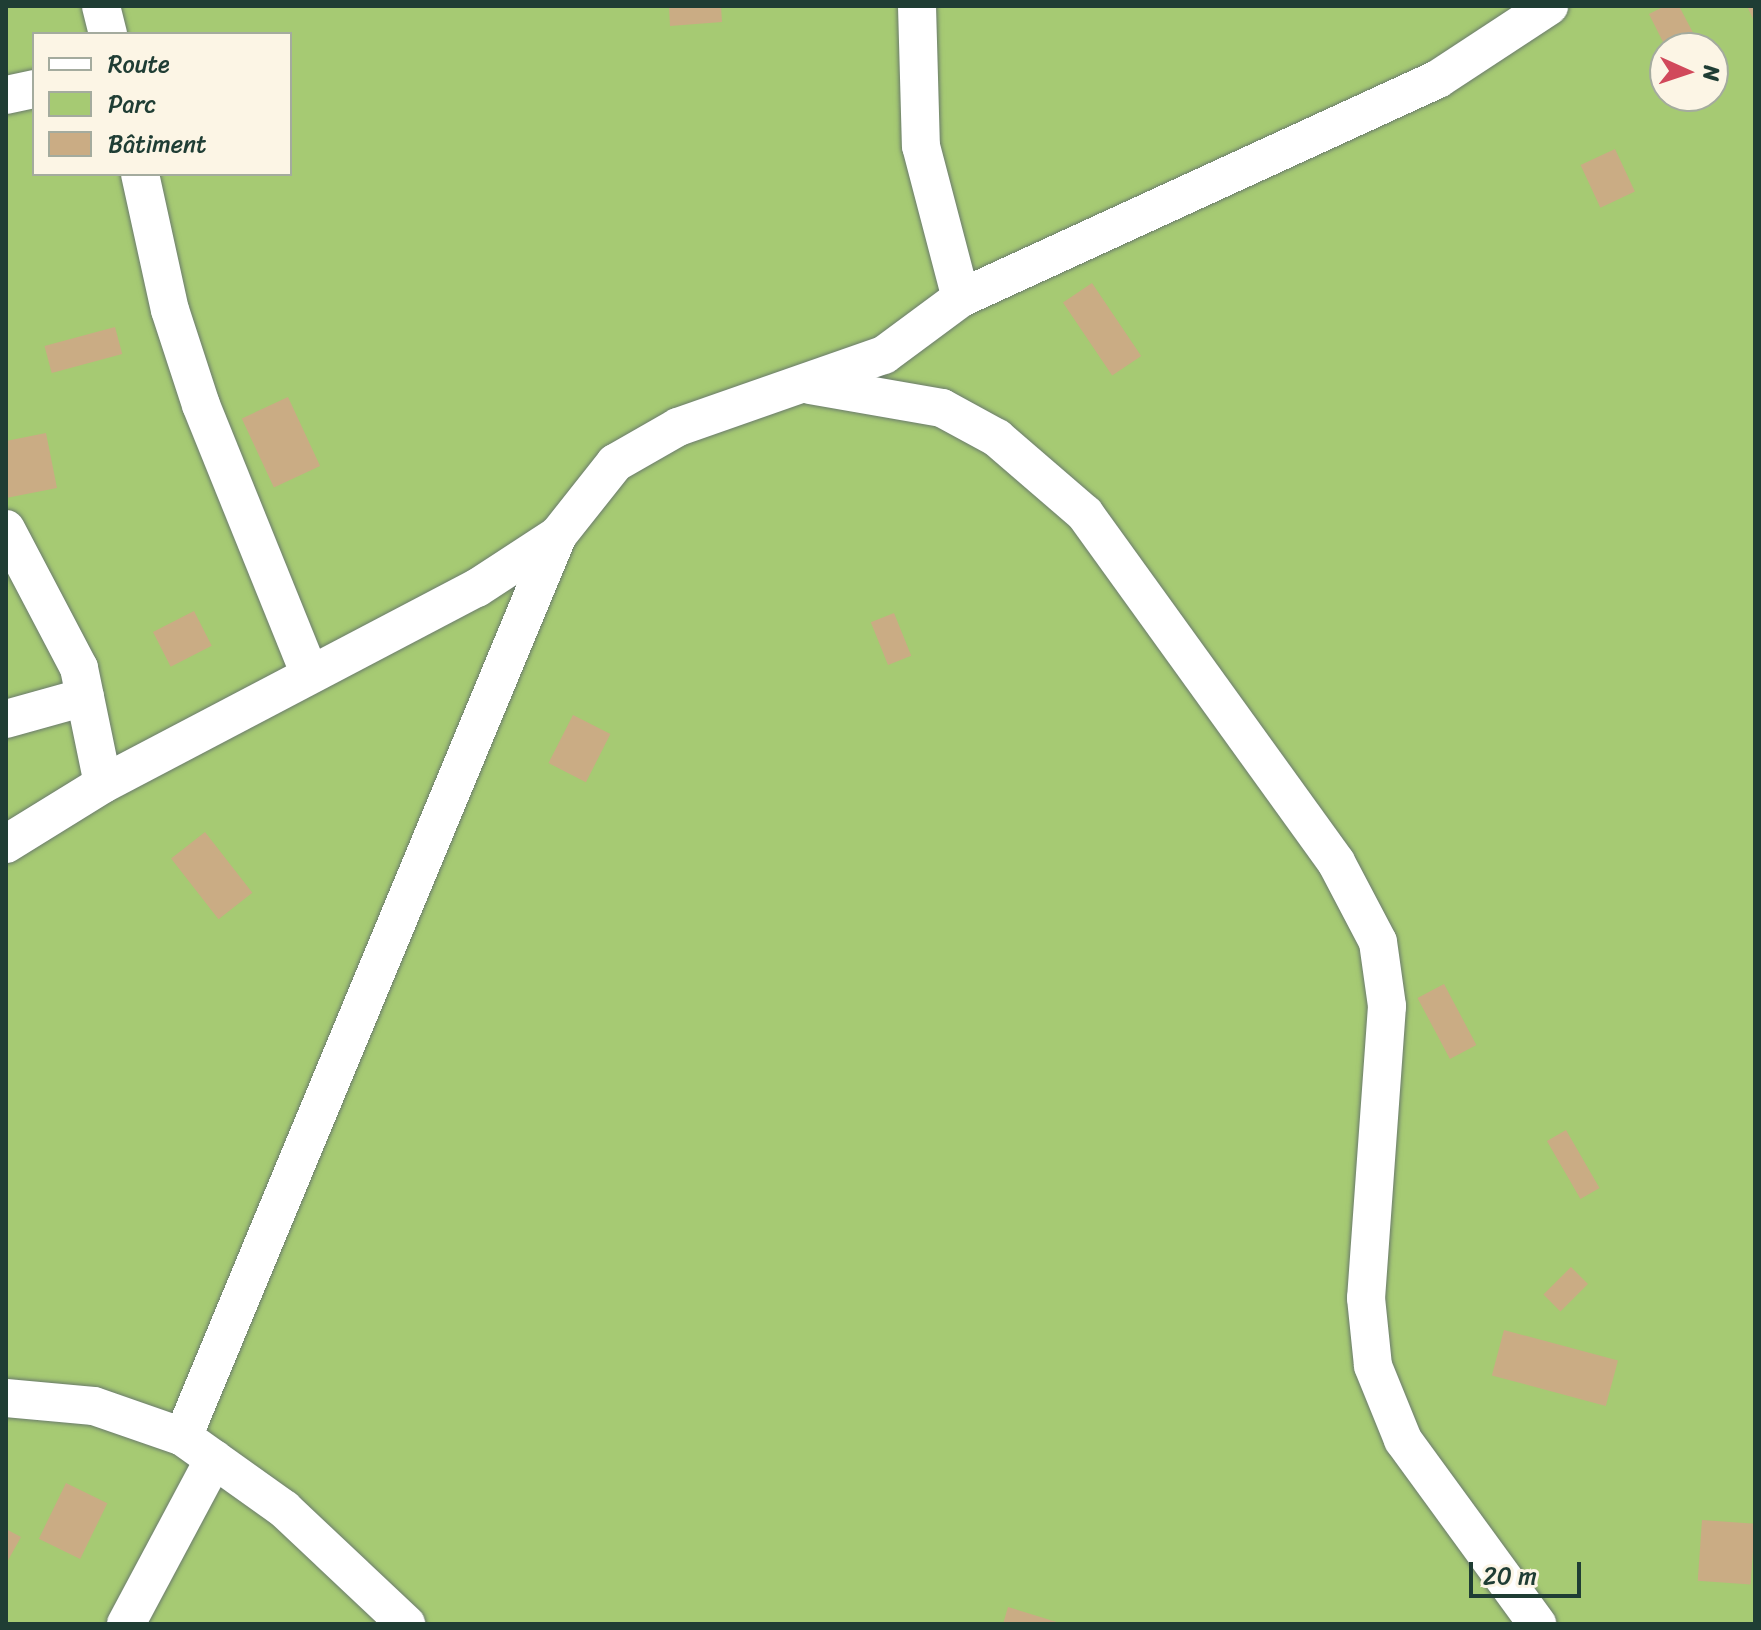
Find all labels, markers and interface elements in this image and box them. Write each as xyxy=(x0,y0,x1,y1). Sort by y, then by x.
legend xyxy=(32,32,292,176)
north arrow xyxy=(1649,32,1729,112)
text: Route xyxy=(108,43,170,85)
text: N xyxy=(1692,65,1731,82)
text: Parc xyxy=(108,83,156,125)
text: Bâtiment xyxy=(108,123,207,165)
scale bar xyxy=(1473,1546,1585,1596)
text: 20 m xyxy=(1483,1555,1537,1597)

